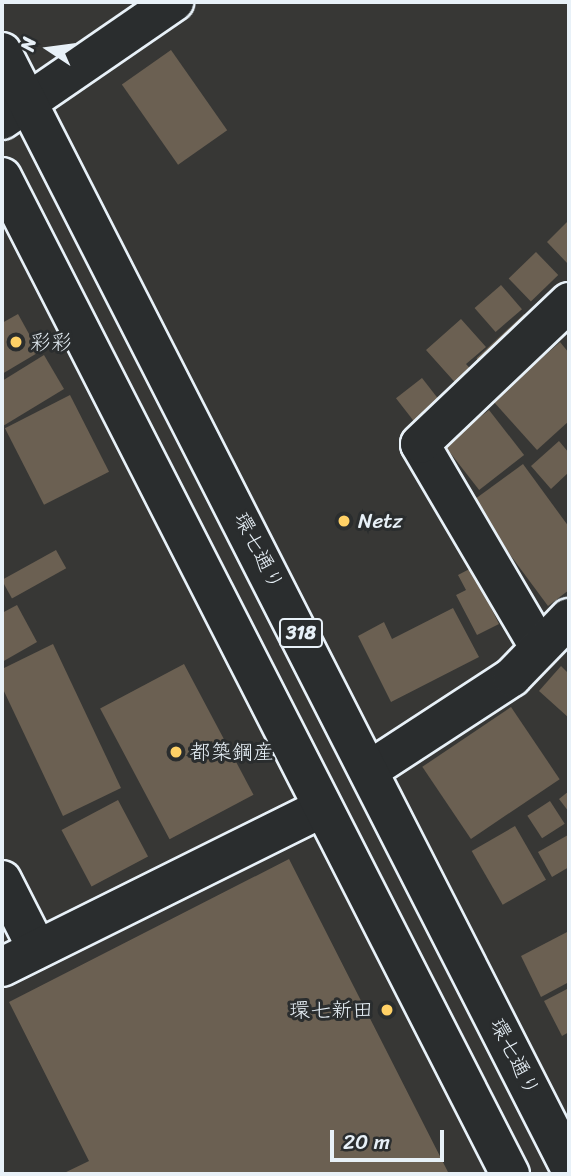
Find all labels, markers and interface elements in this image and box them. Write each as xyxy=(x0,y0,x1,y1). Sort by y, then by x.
north arrow xyxy=(14,14,84,84)
text: N xyxy=(10,34,46,54)
place label: 彩彩 xyxy=(30,329,72,355)
marker: 彩彩 xyxy=(8,334,24,350)
street label: 環七通り xyxy=(229,508,289,594)
place label: Netz xyxy=(358,508,402,534)
marker: Netz xyxy=(336,513,352,529)
road number: 318 xyxy=(278,618,324,648)
place label: 都築鋼産 xyxy=(190,739,274,765)
marker: 都築鋼産 xyxy=(168,744,184,760)
place label: 環七新田 xyxy=(289,997,373,1023)
marker: 環七新田 xyxy=(379,1002,395,1018)
street label: 環七通り xyxy=(485,1014,545,1100)
scale bar xyxy=(333,1116,447,1160)
text: 20 m xyxy=(343,1123,390,1161)

